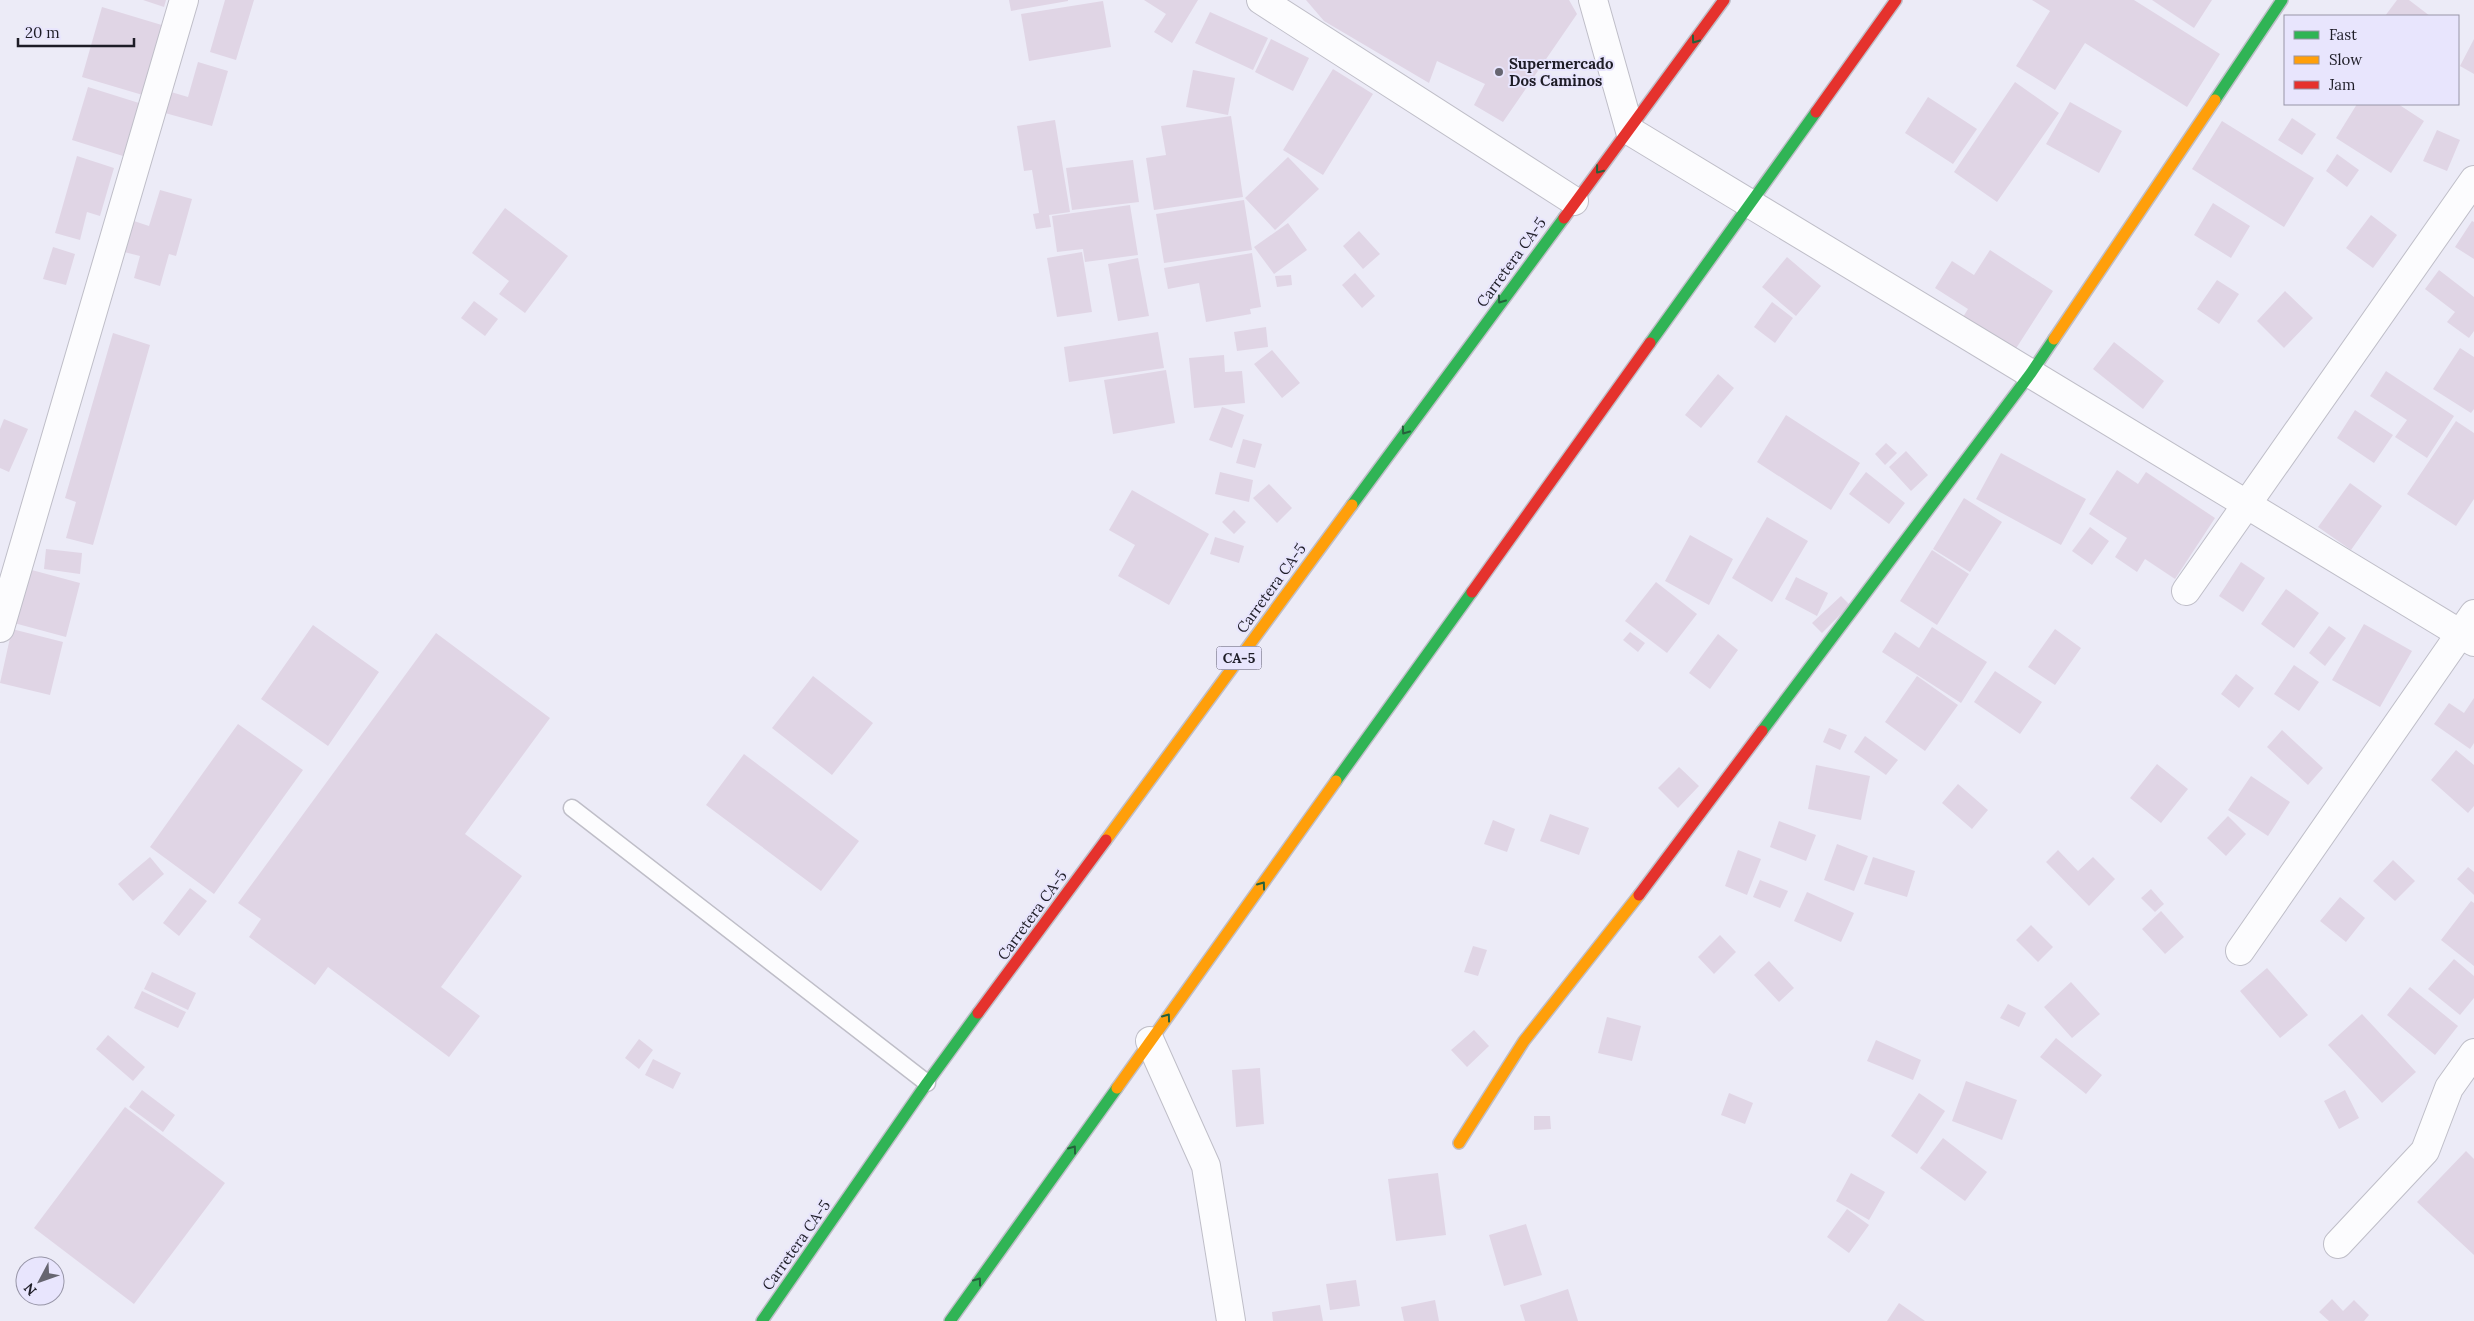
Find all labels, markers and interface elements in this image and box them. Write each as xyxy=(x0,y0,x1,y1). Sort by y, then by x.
scale bar xyxy=(18,15,134,47)
legend xyxy=(2284,15,2459,105)
text: 20 m xyxy=(25,23,60,42)
text: Fast xyxy=(2329,25,2357,44)
one-way arrow xyxy=(1692,34,1701,43)
text: Slow xyxy=(2329,50,2362,69)
place label: Supermercado Dos Caminos xyxy=(1509,54,1614,90)
marker: Supermercado Dos Caminos xyxy=(1493,66,1505,78)
text: Jam xyxy=(2328,75,2356,94)
one-way arrow xyxy=(1596,164,1604,173)
street label: Carretera CA-5 xyxy=(1472,214,1550,310)
one-way arrow xyxy=(1499,294,1507,303)
one-way arrow xyxy=(1402,425,1411,435)
street label: Carretera CA-5 xyxy=(1232,540,1310,636)
road number: CA-5 xyxy=(1216,646,1262,670)
street label: Carretera CA-5 xyxy=(993,867,1071,963)
one-way arrow xyxy=(1256,881,1265,891)
one-way arrow xyxy=(1162,1014,1170,1023)
one-way arrow xyxy=(1067,1145,1076,1155)
street label: Carretera CA-5 xyxy=(758,1196,834,1294)
north arrow xyxy=(15,1256,65,1306)
one-way arrow xyxy=(972,1277,981,1287)
text: N xyxy=(20,1279,41,1300)

